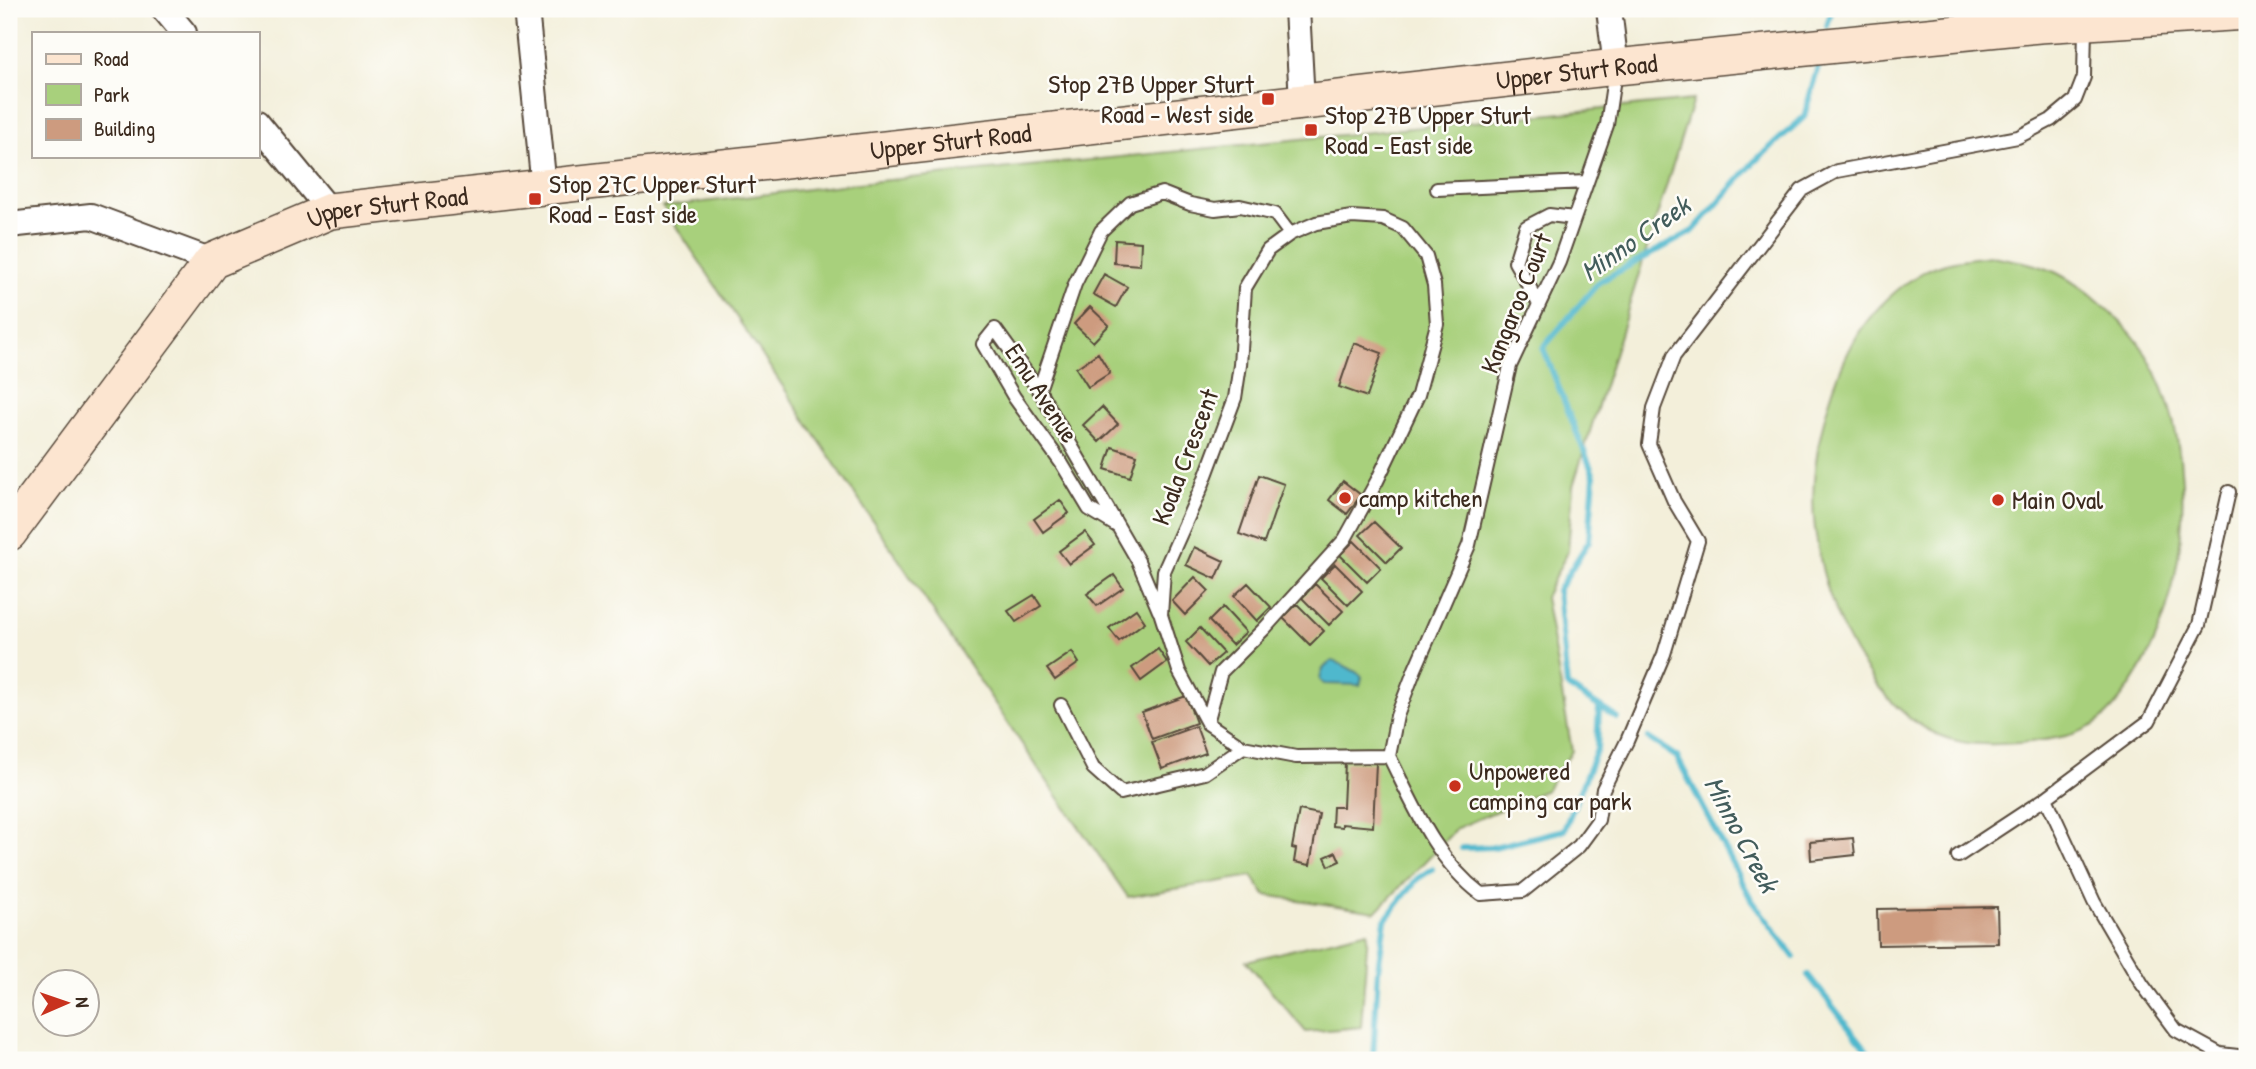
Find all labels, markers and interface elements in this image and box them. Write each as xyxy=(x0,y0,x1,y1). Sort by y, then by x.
legend xyxy=(32,32,259,158)
text: Road xyxy=(94,44,128,73)
street label: Upper Sturt Road xyxy=(1494,45,1659,97)
place label: Stop 27B Upper Sturt Road - West side xyxy=(1048,66,1255,131)
text: Park xyxy=(94,80,129,109)
marker: Stop 27B Upper Sturt Road - West side xyxy=(1260,91,1276,107)
place label: Stop 27B Upper Sturt Road - East side xyxy=(1325,97,1532,162)
text: Building xyxy=(94,114,155,143)
street label: Upper Sturt Road xyxy=(868,115,1033,167)
marker: Stop 27B Upper Sturt Road - East side xyxy=(1303,122,1319,138)
place label: Stop 27C Upper Sturt Road - East side xyxy=(549,166,757,231)
street label: Upper Sturt Road xyxy=(301,178,469,236)
water label: Minno Creek xyxy=(1572,185,1699,290)
marker: Stop 27C Upper Sturt Road - East side xyxy=(527,191,543,207)
street label: Kangaroo Court xyxy=(1472,227,1560,378)
street label: Emu Avenue xyxy=(997,336,1087,449)
street label: Koala Crescent xyxy=(1143,383,1227,530)
place label: camp kitchen xyxy=(1359,480,1483,515)
place label: Main Oval xyxy=(2012,482,2103,517)
marker: camp kitchen xyxy=(1337,490,1353,506)
marker: Main Oval xyxy=(1990,492,2006,508)
place label: Unpowered camping car park xyxy=(1469,753,1632,818)
water label: Minno Creek xyxy=(1696,769,1789,901)
marker: Unpowered camping car park xyxy=(1447,778,1463,794)
north arrow xyxy=(32,968,102,1038)
text: N xyxy=(70,997,96,1008)

